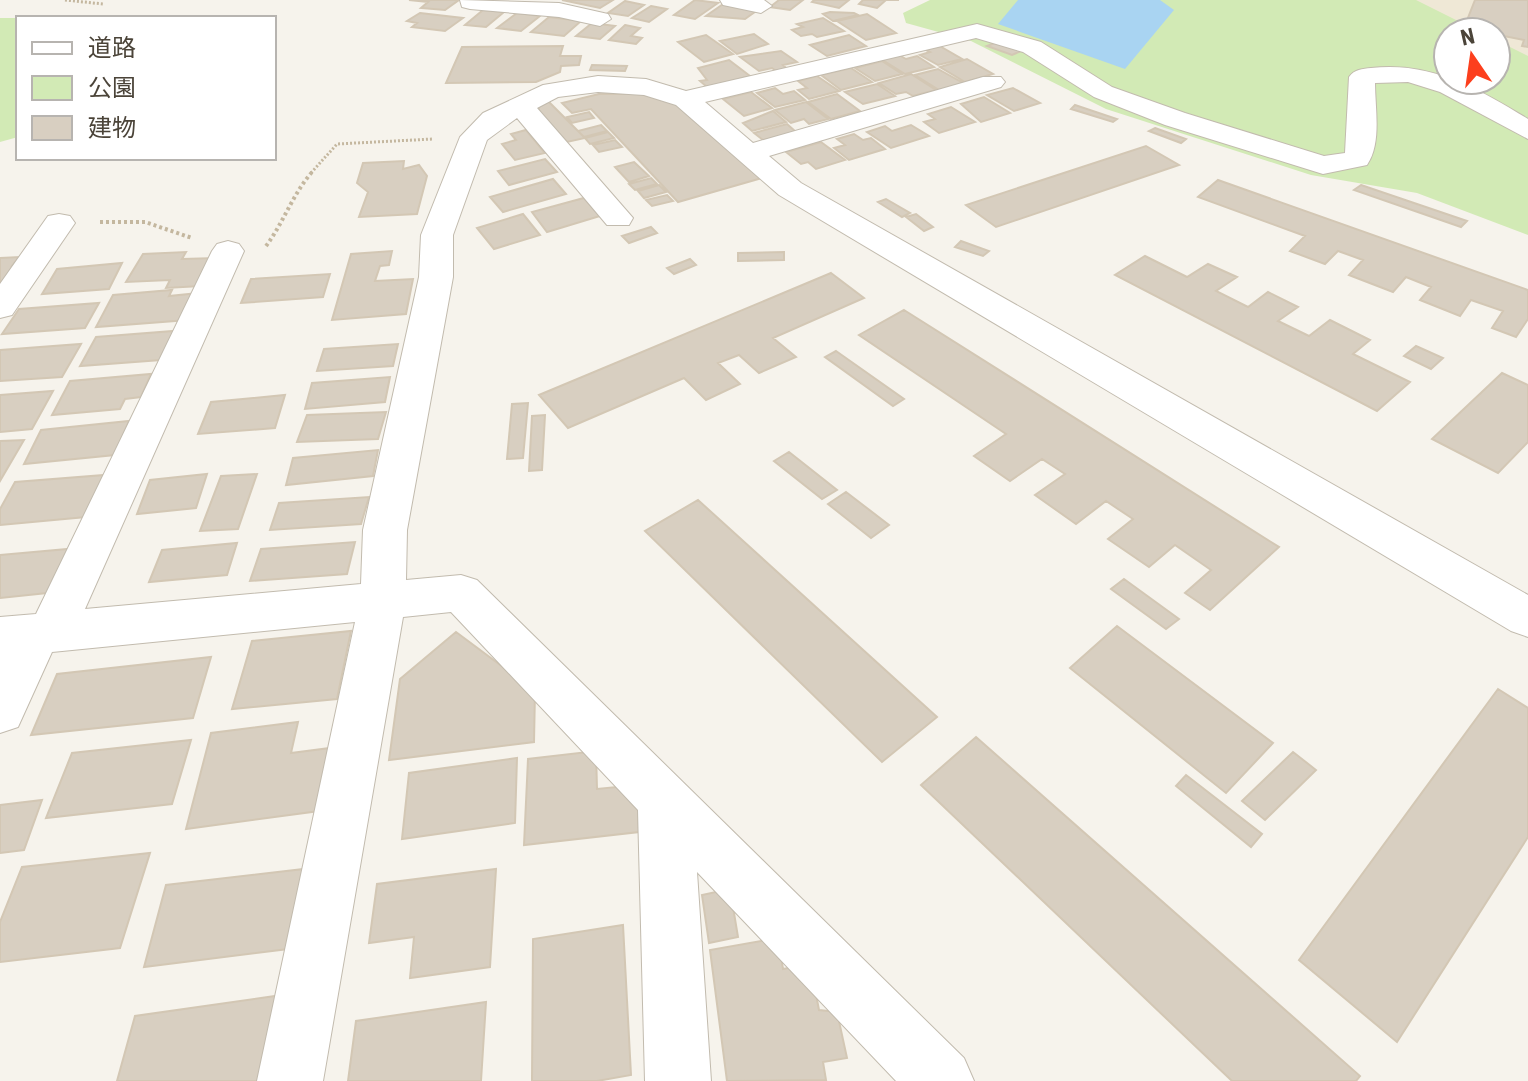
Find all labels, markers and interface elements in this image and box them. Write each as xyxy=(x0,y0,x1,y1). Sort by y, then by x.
legend xyxy=(16,16,276,160)
north arrow xyxy=(1432,16,1512,96)
text: N xyxy=(1458,23,1477,51)
text: 道路 xyxy=(88,34,136,62)
text: 公園 xyxy=(88,74,136,102)
text: 建物 xyxy=(88,114,136,142)

